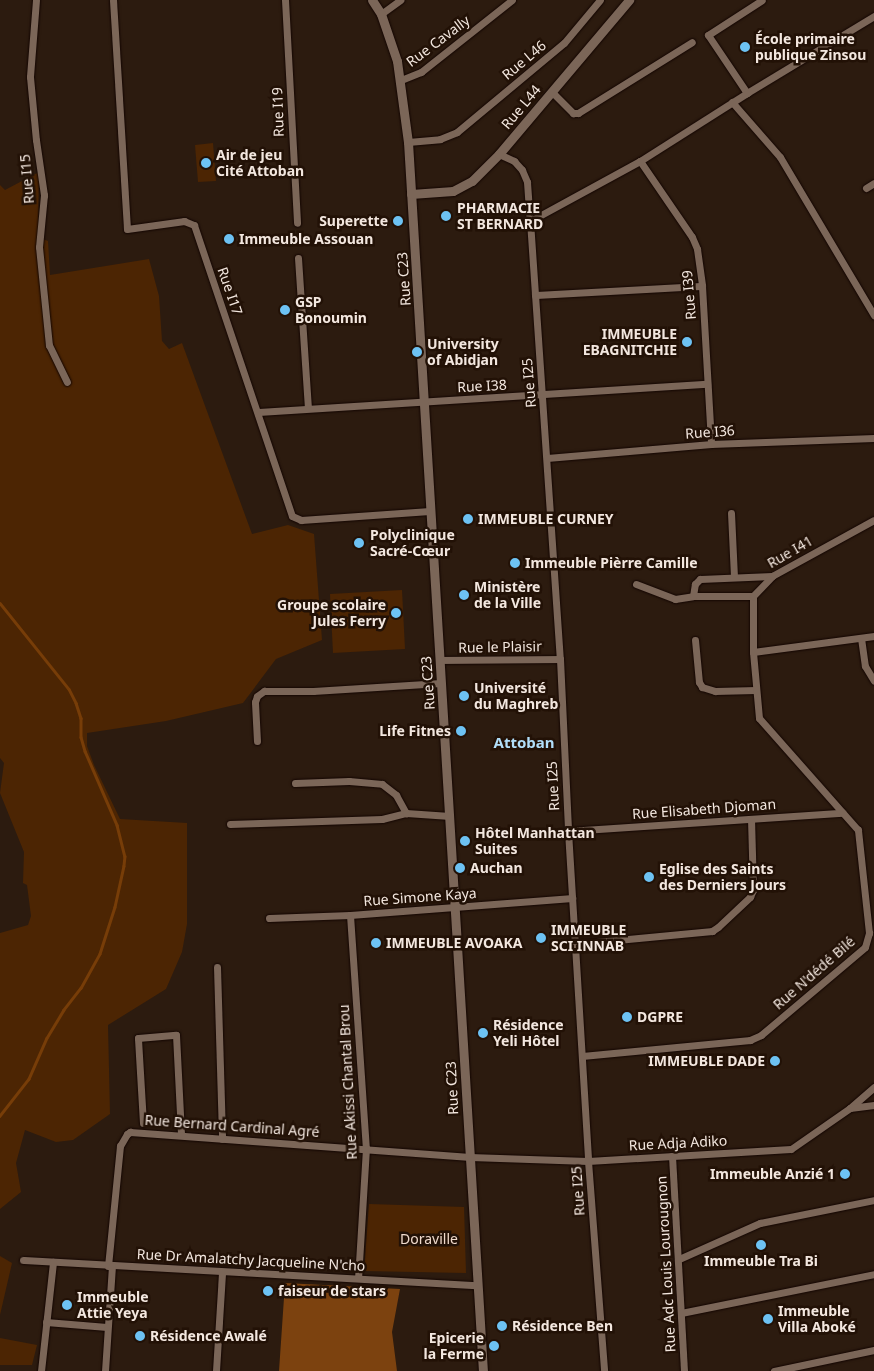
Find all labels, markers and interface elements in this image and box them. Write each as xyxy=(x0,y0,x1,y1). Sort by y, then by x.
street label: Rue Cavally xyxy=(403,12,473,70)
place label: École primaire publique Zinsou xyxy=(755,31,866,64)
street label: Rue L46 xyxy=(499,37,549,83)
marker: École primaire publique Zinsou xyxy=(739,41,751,53)
street label: Rue L44 xyxy=(498,82,544,132)
street label: Rue I19 xyxy=(269,87,287,137)
place label: Air de jeu Cité Attoban xyxy=(216,147,304,180)
street label: Rue I15 xyxy=(16,154,38,204)
marker: Air de jeu Cité Attoban xyxy=(200,157,212,169)
place label: PHARMACIE ST BERNARD xyxy=(457,200,543,232)
marker: PHARMACIE ST BERNARD xyxy=(439,209,453,223)
place label: Superette xyxy=(319,213,388,229)
marker: Superette xyxy=(392,215,404,227)
place label: Immeuble Assouan xyxy=(239,231,373,247)
marker: Immeuble Assouan xyxy=(223,233,235,245)
street label: Rue C23 xyxy=(394,252,414,306)
street label: Rue I17 xyxy=(214,265,246,317)
street label: Rue I39 xyxy=(678,270,700,320)
place label: GSP Bonoumin xyxy=(295,294,367,326)
marker: GSP Bonoumin xyxy=(279,304,291,316)
place label: IMMEUBLE EBAGNITCHIE xyxy=(583,326,677,358)
place label: University of Abidjan xyxy=(427,336,499,368)
marker: IMMEUBLE EBAGNITCHIE xyxy=(681,336,693,348)
marker: University of Abidjan xyxy=(411,346,423,358)
street label: Rue I25 xyxy=(518,358,540,408)
street label: Rue I38 xyxy=(457,376,507,396)
street label: Rue I36 xyxy=(685,422,735,442)
place label: IMMEUBLE CURNEY xyxy=(478,511,614,527)
marker: IMMEUBLE CURNEY xyxy=(462,513,474,525)
place label: Polyclinique Sacré-Cœur xyxy=(370,527,455,560)
street label: Rue I41 xyxy=(764,532,816,572)
marker: Polyclinique Sacré-Cœur xyxy=(352,536,366,550)
place label: Immeuble Pièrre Camille xyxy=(525,555,698,571)
marker: Immeuble Pièrre Camille xyxy=(509,557,521,569)
place label: Ministère de la Ville xyxy=(474,579,541,612)
marker: Ministère de la Ville xyxy=(458,589,470,601)
place label: Groupe scolaire Jules Ferry xyxy=(277,597,386,630)
marker: Groupe scolaire Jules Ferry xyxy=(390,607,402,619)
street label: Rue le Plaisir xyxy=(458,638,542,656)
street label: Rue C23 xyxy=(418,656,438,710)
place label: Université du Maghreb xyxy=(474,680,558,712)
marker: Université du Maghreb xyxy=(458,690,470,702)
place label: Life Fitnes xyxy=(379,723,451,739)
marker: Life Fitnes xyxy=(455,725,467,737)
district label: Attoban xyxy=(494,734,554,752)
street label: Rue I25 xyxy=(543,761,563,811)
street label: Rue Elisabeth Djoman xyxy=(631,796,777,822)
place label: Hôtel Manhattan Suites xyxy=(475,825,595,858)
marker: Hôtel Manhattan Suites xyxy=(459,835,471,847)
place label: Auchan xyxy=(470,860,523,876)
place label: Eglise des Saints des Derniers Jours xyxy=(659,861,786,894)
marker: Auchan xyxy=(454,862,466,874)
marker: Eglise des Saints des Derniers Jours xyxy=(643,871,655,883)
street label: Rue Simone Kaya xyxy=(363,885,477,909)
place label: IMMEUBLE SCI INNAB xyxy=(551,922,626,954)
marker: IMMEUBLE SCI INNAB xyxy=(535,932,547,944)
street label: Rue N'dédé Bilé xyxy=(770,933,858,1013)
place label: IMMEUBLE AVOAKA xyxy=(386,935,522,951)
marker: IMMEUBLE AVOAKA xyxy=(370,937,382,949)
street label: Rue Akissi Chantal Brou xyxy=(336,1004,360,1160)
place label: DGPRE xyxy=(637,1009,683,1025)
marker: DGPRE xyxy=(621,1011,633,1023)
place label: Résidence Yeli Hôtel xyxy=(493,1017,564,1050)
marker: Résidence Yeli Hôtel xyxy=(477,1027,489,1039)
place label: IMMEUBLE DADE xyxy=(648,1053,765,1069)
marker: IMMEUBLE DADE xyxy=(769,1055,781,1067)
street label: Rue C23 xyxy=(442,1061,462,1115)
street label: Rue Bernard Cardinal Agré xyxy=(144,1112,320,1140)
street label: Rue Adja Adiko xyxy=(628,1132,728,1154)
street label: Rue I25 xyxy=(568,1166,588,1216)
place label: Immeuble Anzié 1 xyxy=(710,1166,835,1182)
marker: Immeuble Anzié 1 xyxy=(839,1168,851,1180)
street label: Rue Adc Louis Lourougnon xyxy=(653,1175,679,1353)
park label: Doraville xyxy=(400,1231,458,1247)
marker: Immeuble Tra Bi xyxy=(755,1239,767,1251)
street label: Rue Dr Amalatchy Jacqueline N'cho xyxy=(136,1246,366,1274)
place label: Immeuble Tra Bi xyxy=(704,1253,818,1269)
place label: faiseur de stars xyxy=(278,1283,386,1299)
marker: faiseur de stars xyxy=(262,1285,274,1297)
place label: Immeuble Attie Yeya xyxy=(77,1289,149,1321)
marker: Immeuble Attie Yeya xyxy=(61,1299,73,1311)
place label: Immeuble Villa Aboké xyxy=(778,1303,856,1335)
marker: Immeuble Villa Aboké xyxy=(762,1313,774,1325)
place label: Résidence Ben xyxy=(512,1318,613,1334)
marker: Résidence Ben xyxy=(496,1320,508,1332)
place label: Résidence Awalé xyxy=(150,1328,267,1344)
marker: Résidence Awalé xyxy=(134,1330,146,1342)
place label: Epicerie la Ferme xyxy=(423,1330,484,1362)
marker: Epicerie la Ferme xyxy=(488,1340,500,1352)

